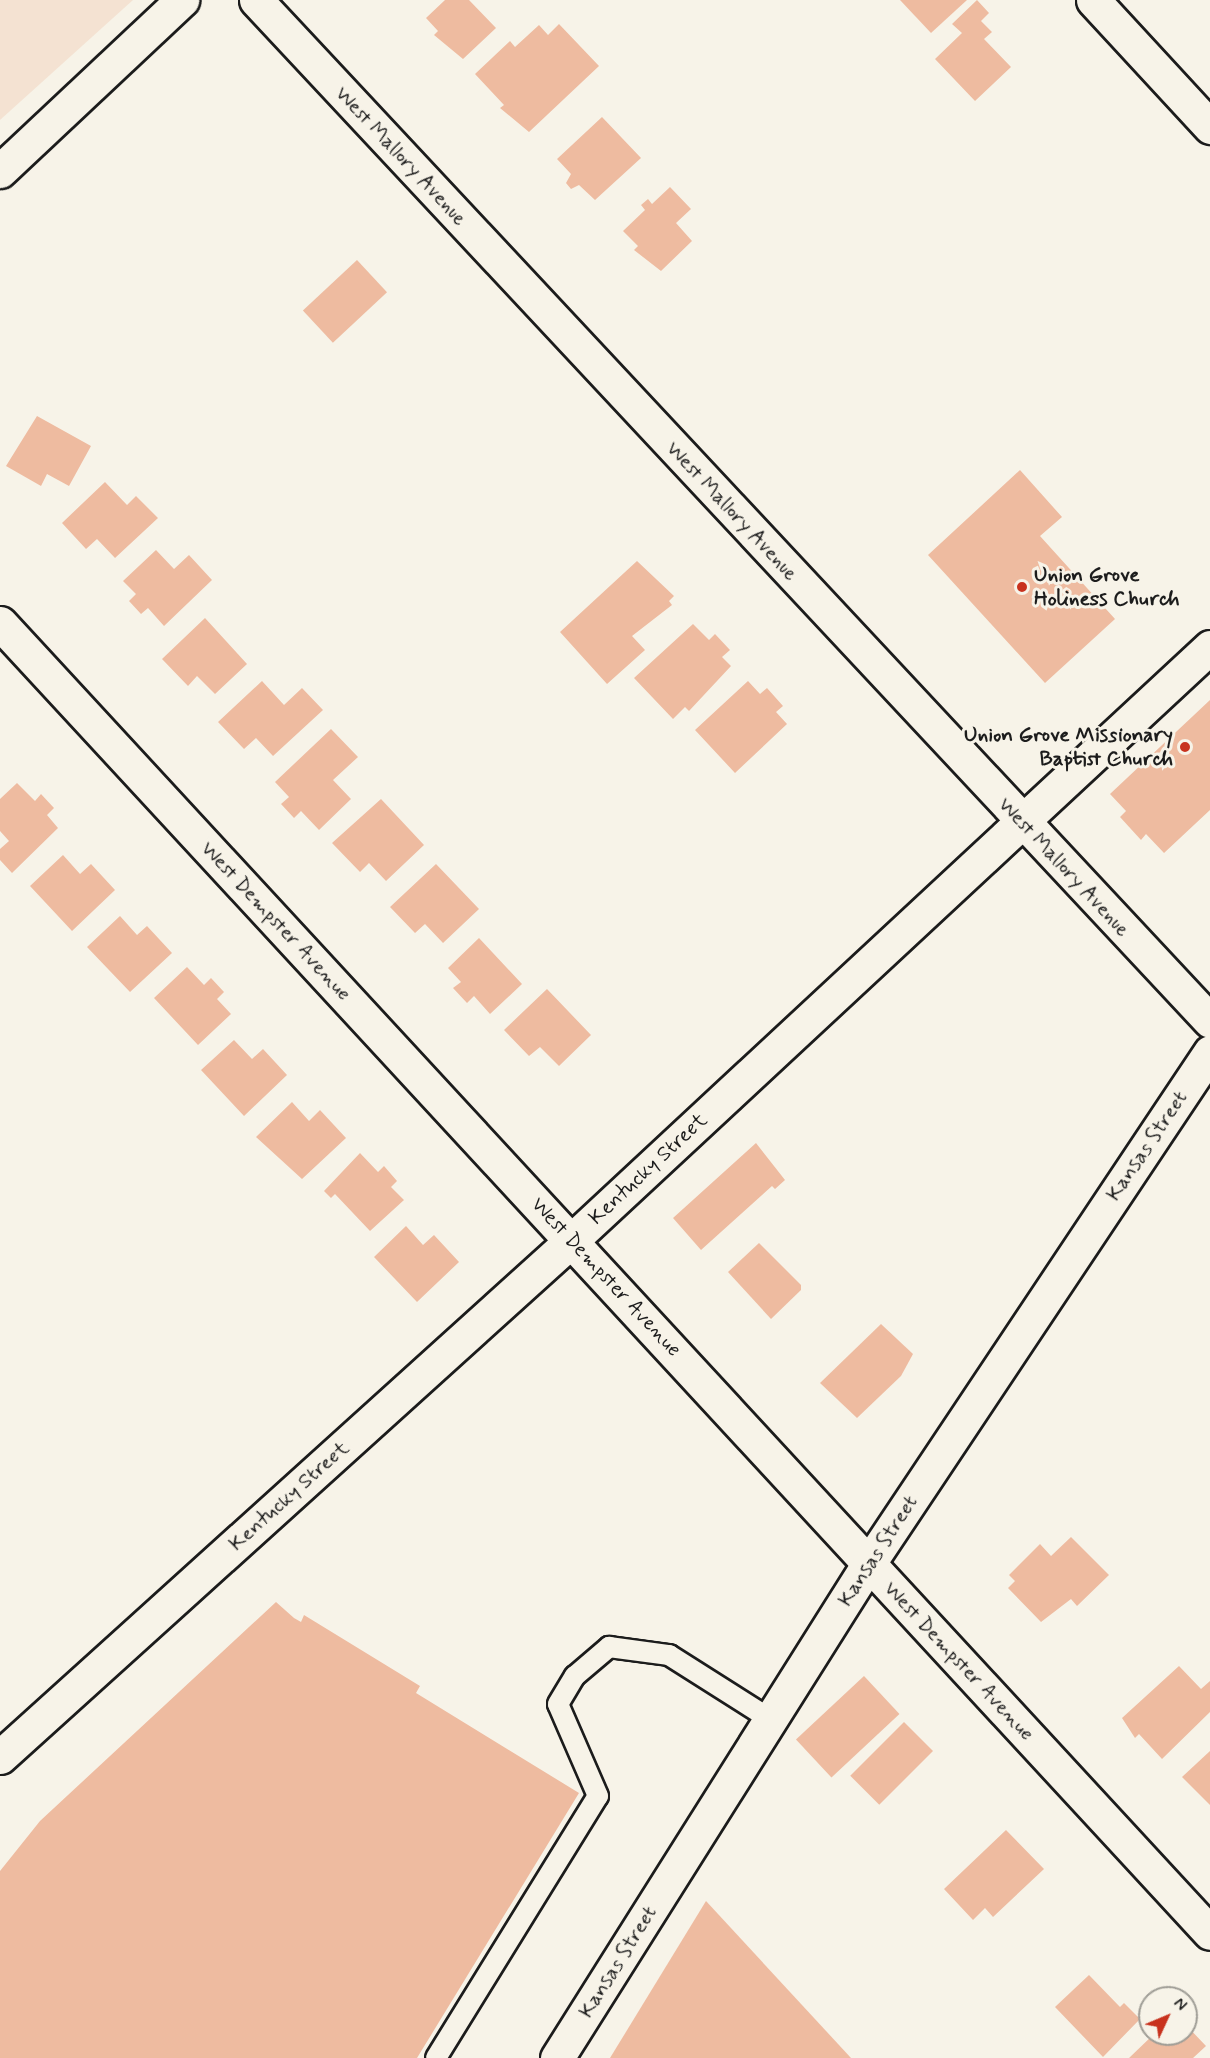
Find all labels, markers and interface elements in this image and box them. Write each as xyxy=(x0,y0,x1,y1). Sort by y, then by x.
street label: West Mallory Avenue xyxy=(328,79,474,233)
street label: West Mallory Avenue xyxy=(659,434,805,588)
place label: Union Grove Holiness Church xyxy=(1034,562,1180,612)
marker: Union Grove Holiness Church xyxy=(1015,580,1029,594)
place label: Union Grove Missionary Baptist Church xyxy=(969,722,1173,772)
marker: Union Grove Missionary Baptist Church xyxy=(1178,740,1192,754)
street label: West Mallory Avenue xyxy=(991,790,1137,944)
street label: West Dempster Avenue xyxy=(197,837,355,1005)
street label: Kansas Street xyxy=(1100,1085,1194,1207)
street label: Kentucky Street xyxy=(584,1108,712,1230)
street label: West Dempster Avenue xyxy=(527,1193,685,1361)
street label: Kentucky Street xyxy=(224,1435,354,1557)
street label: Kansas Street xyxy=(832,1489,924,1613)
street label: West Dempster Avenue xyxy=(880,1577,1038,1745)
street label: Kansas Street xyxy=(573,1900,663,2024)
north arrow xyxy=(1138,1986,1198,2046)
text: N xyxy=(1169,1993,1191,2016)

